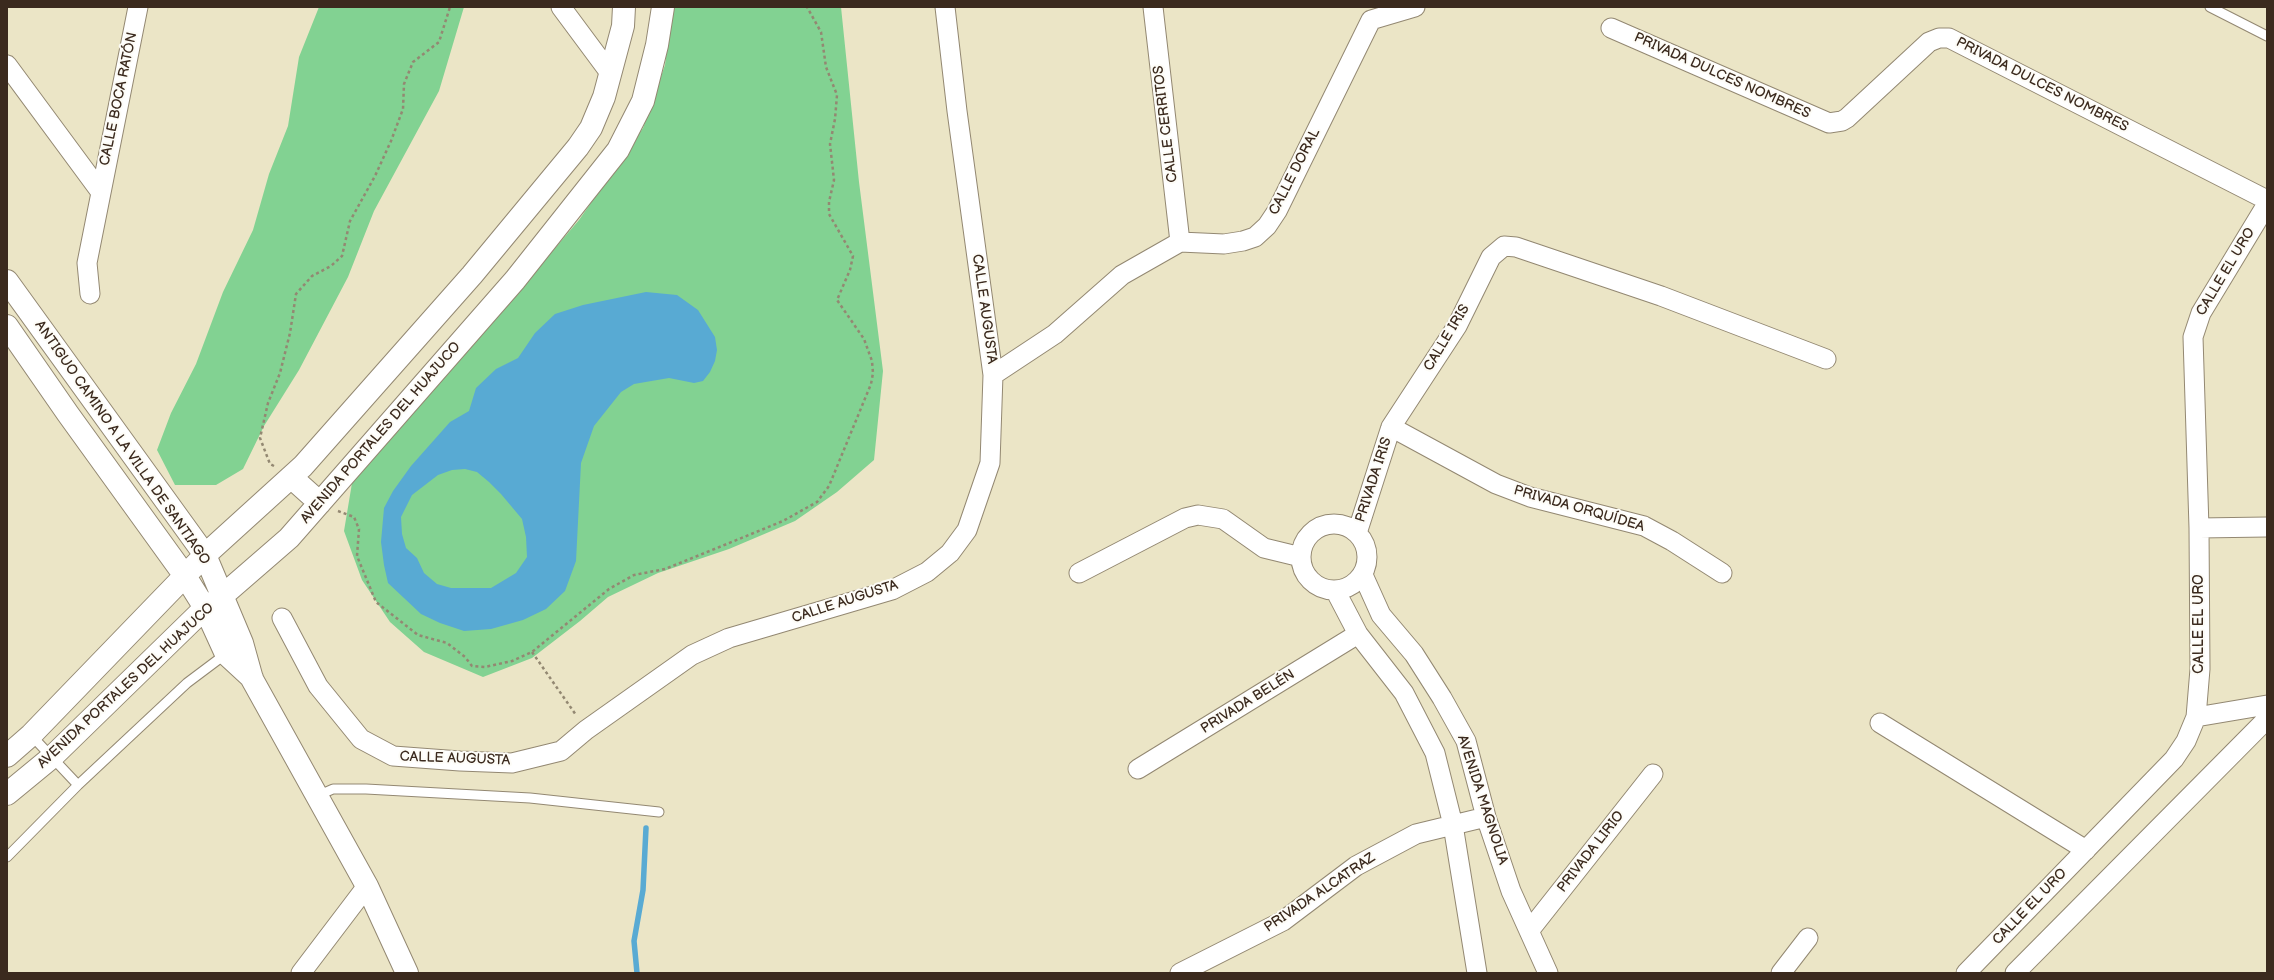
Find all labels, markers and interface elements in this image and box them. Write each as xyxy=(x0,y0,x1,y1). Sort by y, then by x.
street label: PRIVADA DULCES NOMBRES xyxy=(1631,29,1813,123)
street label: CALLE BOCA RATÓN xyxy=(97,31,141,167)
street label: PRIVADA DULCES NOMBRES xyxy=(1953,34,2131,136)
street label: CALLE CERRITOS xyxy=(1150,65,1182,183)
street label: CALLE DORAL xyxy=(1266,126,1324,218)
street label: CALLE EL URO xyxy=(2193,225,2259,319)
street label: CALLE AUGUSTA xyxy=(968,253,1000,365)
street label: CALLE IRIS xyxy=(1421,302,1473,374)
street label: ANTIGUO CAMINO A LA VILLA DE SANTIAGO xyxy=(31,318,213,568)
street label: AVENIDA PORTALES DEL HUAJUCO xyxy=(298,339,464,527)
street label: PRIVADA IRIS xyxy=(1352,435,1396,525)
street label: PRIVADA ORQUÍDEA xyxy=(1512,482,1646,536)
street label: CALLE EL URO xyxy=(2191,574,2207,674)
street label: CALLE AUGUSTA xyxy=(790,577,900,627)
street label: AVENIDA PORTALES DEL HUAJUCO xyxy=(34,600,218,772)
street label: PRIVADA BELÉN xyxy=(1198,666,1298,738)
street label: AVENIDA MAGNOLIA xyxy=(1453,733,1511,867)
street label: CALLE AUGUSTA xyxy=(399,749,511,769)
street label: PRIVADA LIRIO xyxy=(1554,808,1628,896)
street label: PRIVADA ALCATRAZ xyxy=(1261,850,1379,936)
street label: CALLE EL URO xyxy=(1989,865,2071,949)

